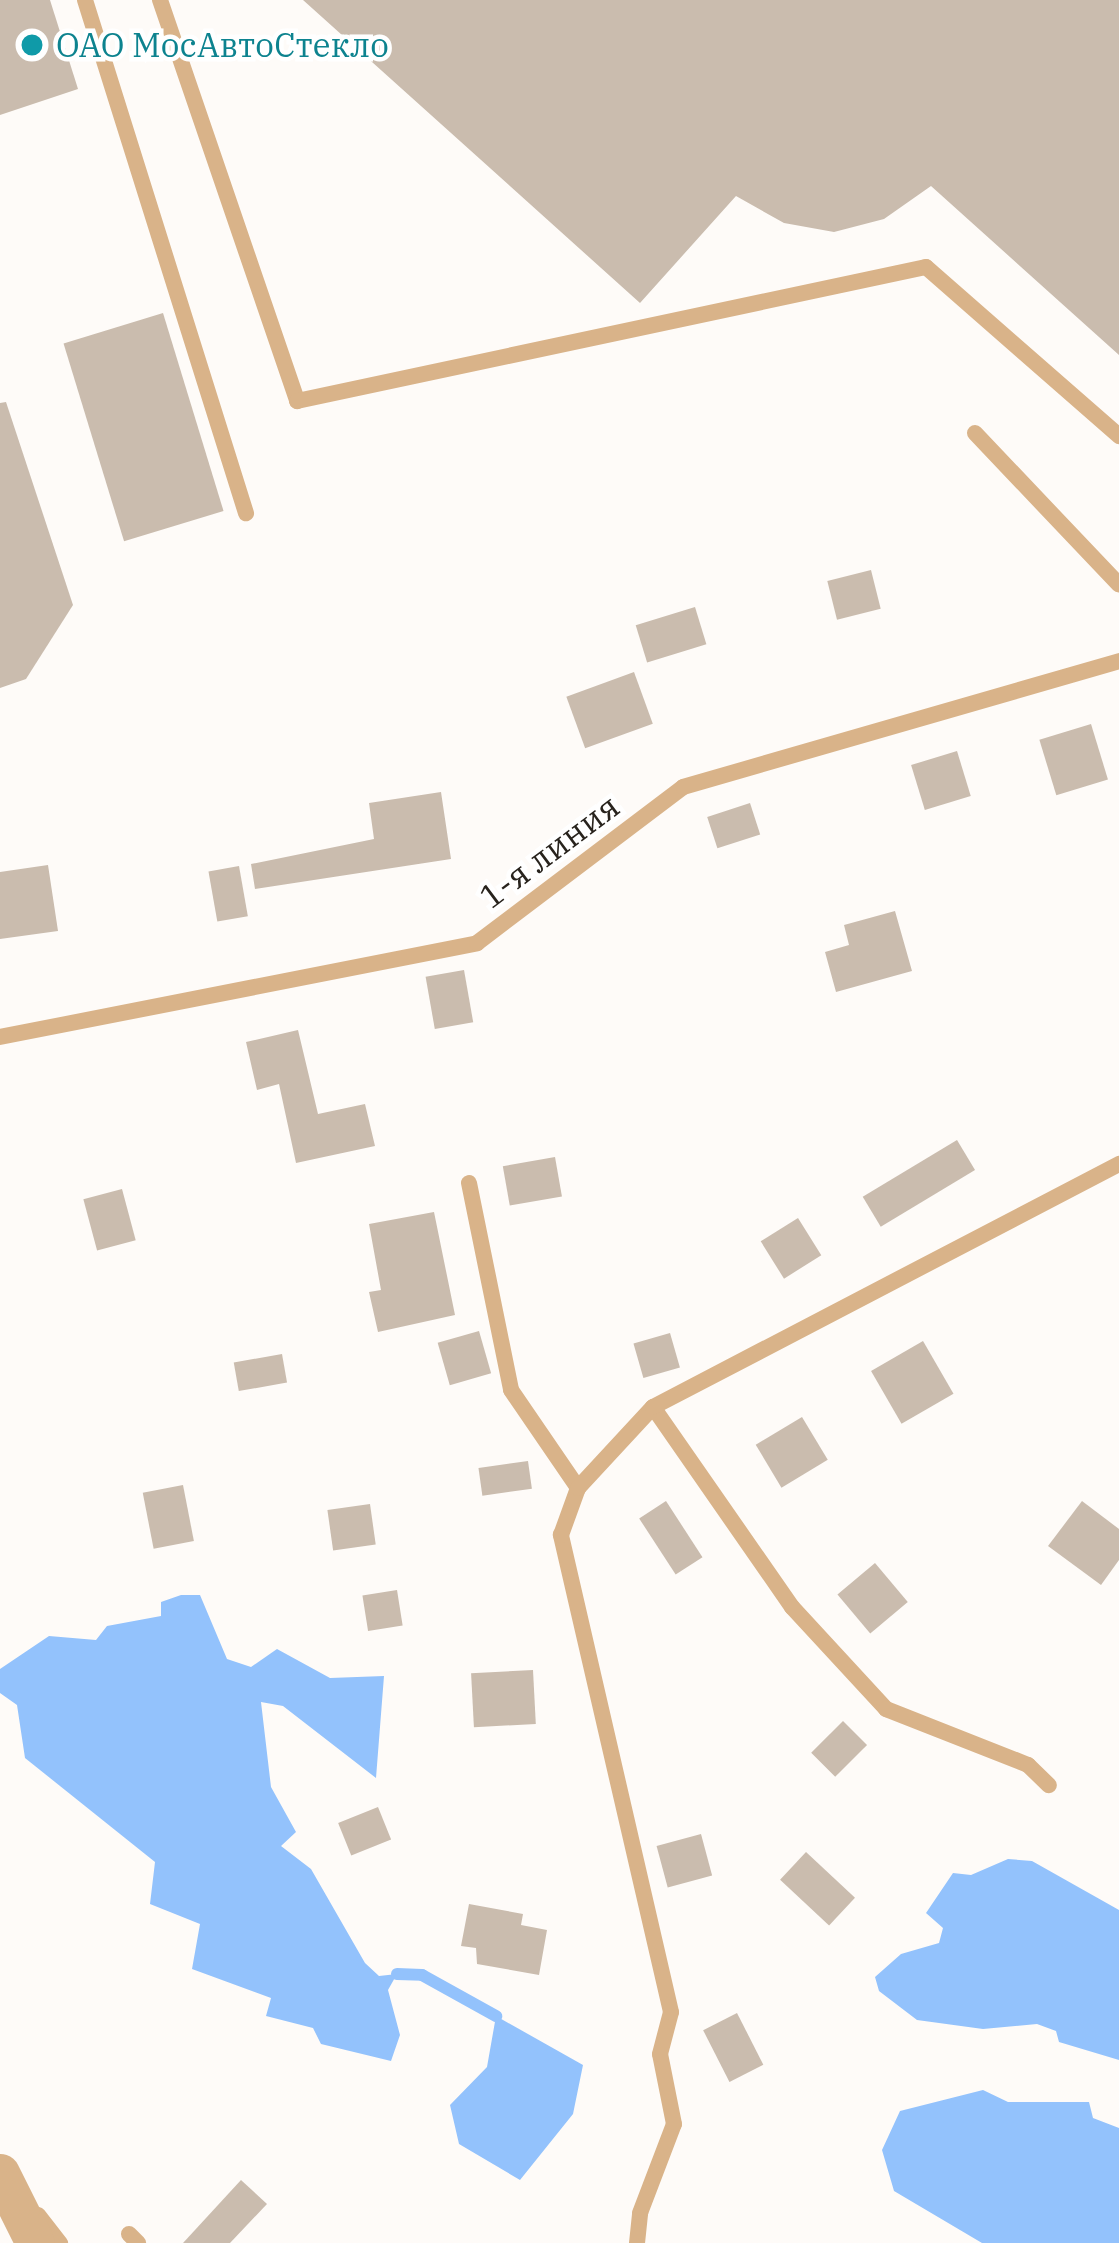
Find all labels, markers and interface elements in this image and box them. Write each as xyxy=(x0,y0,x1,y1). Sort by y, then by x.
place label: ОАО МосАвтоСтекло xyxy=(56,25,389,65)
marker: ОАО МосАвтоСтекло xyxy=(19,32,45,58)
street label: 1-я линия xyxy=(471,786,627,916)

